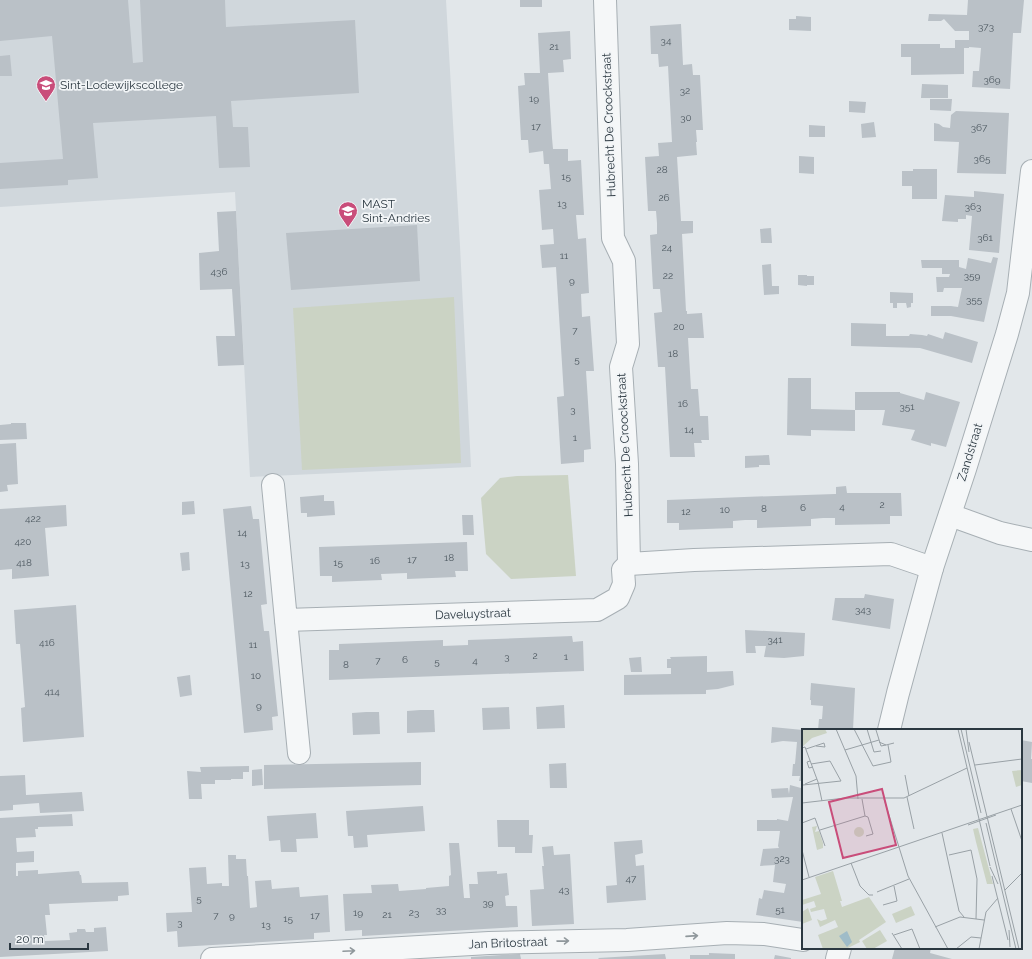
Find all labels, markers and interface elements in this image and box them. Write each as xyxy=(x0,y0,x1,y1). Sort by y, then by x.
house number: 373 xyxy=(978,21,994,32)
house number: 34 xyxy=(661,35,672,46)
house number: 21 xyxy=(549,41,559,52)
street label: Hubrecht De Croockstraat xyxy=(599,53,619,197)
school or university icon: Sint-Lodewijkscollege xyxy=(35,74,57,102)
house number: 369 xyxy=(983,74,1001,85)
place label: Sint-Lodewijkscollege xyxy=(60,78,183,92)
house number: 32 xyxy=(680,85,690,96)
house number: 19 xyxy=(529,93,539,104)
house number: 30 xyxy=(680,112,692,123)
house number: 17 xyxy=(531,121,541,132)
house number: 367 xyxy=(971,122,988,133)
house number: 365 xyxy=(974,153,991,164)
house number: 28 xyxy=(656,164,668,175)
house number: 15 xyxy=(561,171,571,182)
house number: 26 xyxy=(658,192,670,203)
place label: MAST Sint-Andries xyxy=(362,197,430,225)
house number: 13 xyxy=(557,198,567,209)
school or university icon: MAST Sint-Andries xyxy=(337,200,359,228)
house number: 363 xyxy=(965,201,981,212)
house number: 361 xyxy=(977,232,994,243)
house number: 24 xyxy=(662,242,673,253)
house number: 11 xyxy=(560,250,569,261)
house number: 436 xyxy=(211,266,227,277)
house number: 22 xyxy=(663,270,673,281)
house number: 359 xyxy=(964,270,980,281)
house number: 9 xyxy=(569,275,575,286)
house number: 355 xyxy=(966,294,983,305)
house number: 20 xyxy=(673,321,685,332)
house number: 7 xyxy=(572,325,578,336)
house number: 18 xyxy=(668,348,678,359)
house number: 5 xyxy=(574,354,580,365)
street label: Hubrecht De Croockstraat xyxy=(614,373,636,517)
house number: 16 xyxy=(678,398,688,409)
house number: 351 xyxy=(899,401,915,412)
house number: 3 xyxy=(570,404,576,415)
street label: Zandstraat xyxy=(955,421,985,483)
house number: 14 xyxy=(684,424,694,435)
house number: 1 xyxy=(573,432,578,443)
house number: 2 xyxy=(879,499,885,510)
house number: 4 xyxy=(839,501,845,512)
house number: 6 xyxy=(800,502,806,513)
house number: 8 xyxy=(761,503,767,514)
house number: 10 xyxy=(720,504,730,515)
house number: 12 xyxy=(681,506,691,517)
house number: 422 xyxy=(25,513,41,524)
house number: 14 xyxy=(237,527,247,538)
house number: 420 xyxy=(15,536,31,547)
house number: 18 xyxy=(444,552,454,563)
house number: 17 xyxy=(407,554,417,565)
house number: 16 xyxy=(370,555,380,566)
house number: 418 xyxy=(16,557,32,568)
house number: 15 xyxy=(333,557,343,568)
house number: 13 xyxy=(240,558,250,569)
house number: 12 xyxy=(243,588,253,599)
house number: 343 xyxy=(855,604,871,615)
street label: Daveluystraat xyxy=(435,606,511,622)
house number: 341 xyxy=(767,634,783,645)
house number: 416 xyxy=(39,637,55,648)
house number: 11 xyxy=(249,639,258,650)
house number: 2 xyxy=(532,650,538,661)
house number: 3 xyxy=(504,651,510,662)
house number: 1 xyxy=(564,651,569,662)
house number: 6 xyxy=(402,654,408,665)
house number: 7 xyxy=(375,655,381,666)
house number: 4 xyxy=(472,655,478,666)
house number: 5 xyxy=(434,656,440,667)
house number: 8 xyxy=(343,659,349,670)
house number: 10 xyxy=(251,670,261,681)
house number: 414 xyxy=(44,686,60,697)
house number: 9 xyxy=(256,700,262,711)
inset map xyxy=(802,729,1022,949)
house number: 323 xyxy=(774,853,790,864)
house number: 47 xyxy=(626,873,637,884)
house number: 43 xyxy=(559,884,569,895)
house number: 5 xyxy=(196,893,202,904)
house number: 39 xyxy=(482,897,494,908)
house number: 33 xyxy=(436,904,446,915)
house number: 51 xyxy=(775,904,786,915)
house number: 19 xyxy=(353,907,363,918)
house number: 23 xyxy=(409,907,419,918)
house number: 21 xyxy=(382,909,392,920)
house number: 7 xyxy=(213,910,219,921)
house number: 9 xyxy=(229,910,235,921)
house number: 17 xyxy=(310,910,320,921)
house number: 15 xyxy=(283,913,293,924)
house number: 3 xyxy=(177,917,183,928)
house number: 13 xyxy=(261,919,271,930)
scale bar xyxy=(10,925,88,951)
text: 20 m xyxy=(16,932,44,946)
one-way arrow xyxy=(685,932,698,939)
street label: Jan Britostraat xyxy=(468,935,548,951)
one-way arrow xyxy=(556,938,569,945)
one-way arrow xyxy=(342,947,355,955)

